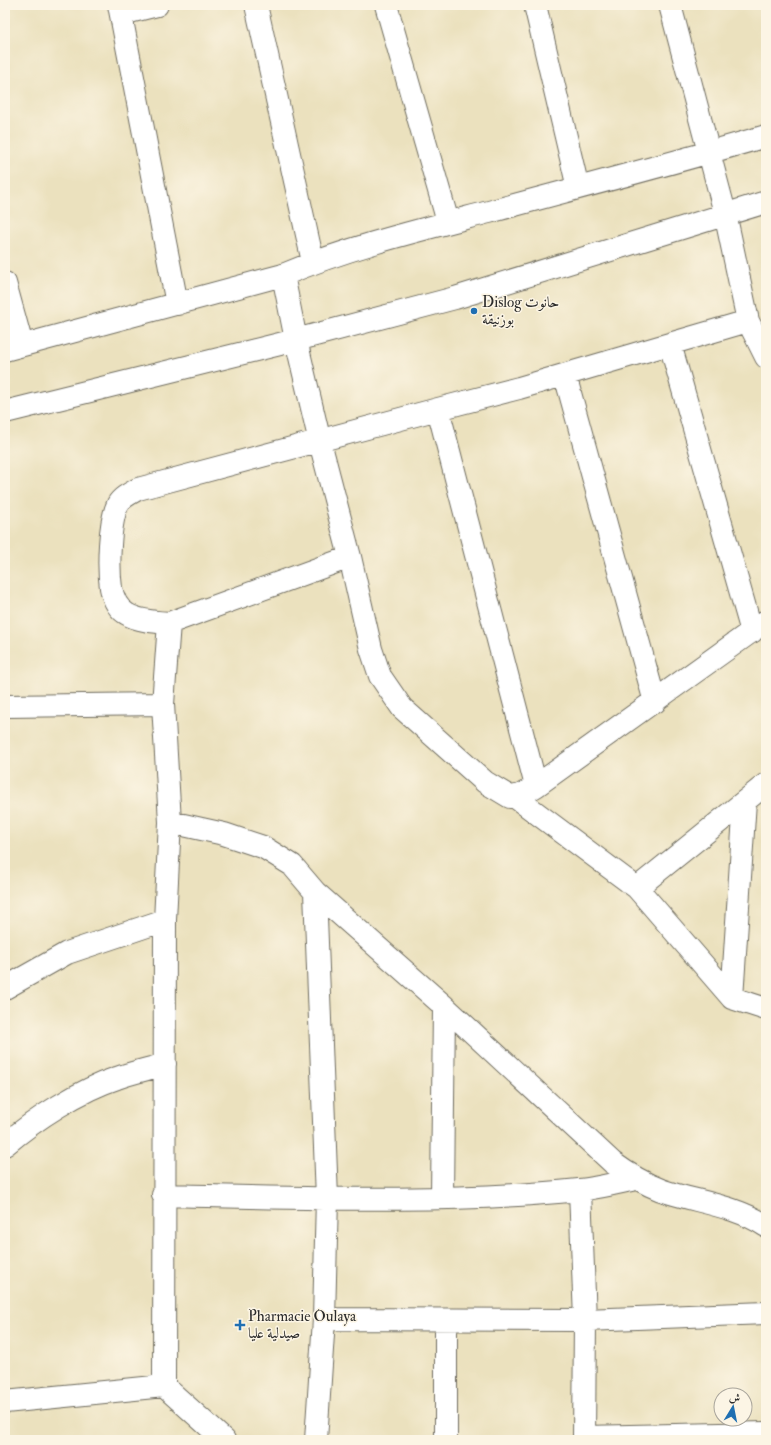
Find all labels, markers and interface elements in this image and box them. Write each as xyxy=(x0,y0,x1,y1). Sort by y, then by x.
place label: Dislog حانوت بوزنيقة xyxy=(482,293,559,329)
marker: Dislog حانوت بوزنيقة xyxy=(469,306,479,316)
place label: Pharmacie Oulaya صيدلية عليا xyxy=(248,1307,357,1343)
marker: Pharmacie Oulaya صيدلية عليا xyxy=(235,1320,245,1330)
north arrow xyxy=(713,1387,753,1427)
text: ش xyxy=(728,1390,741,1405)

